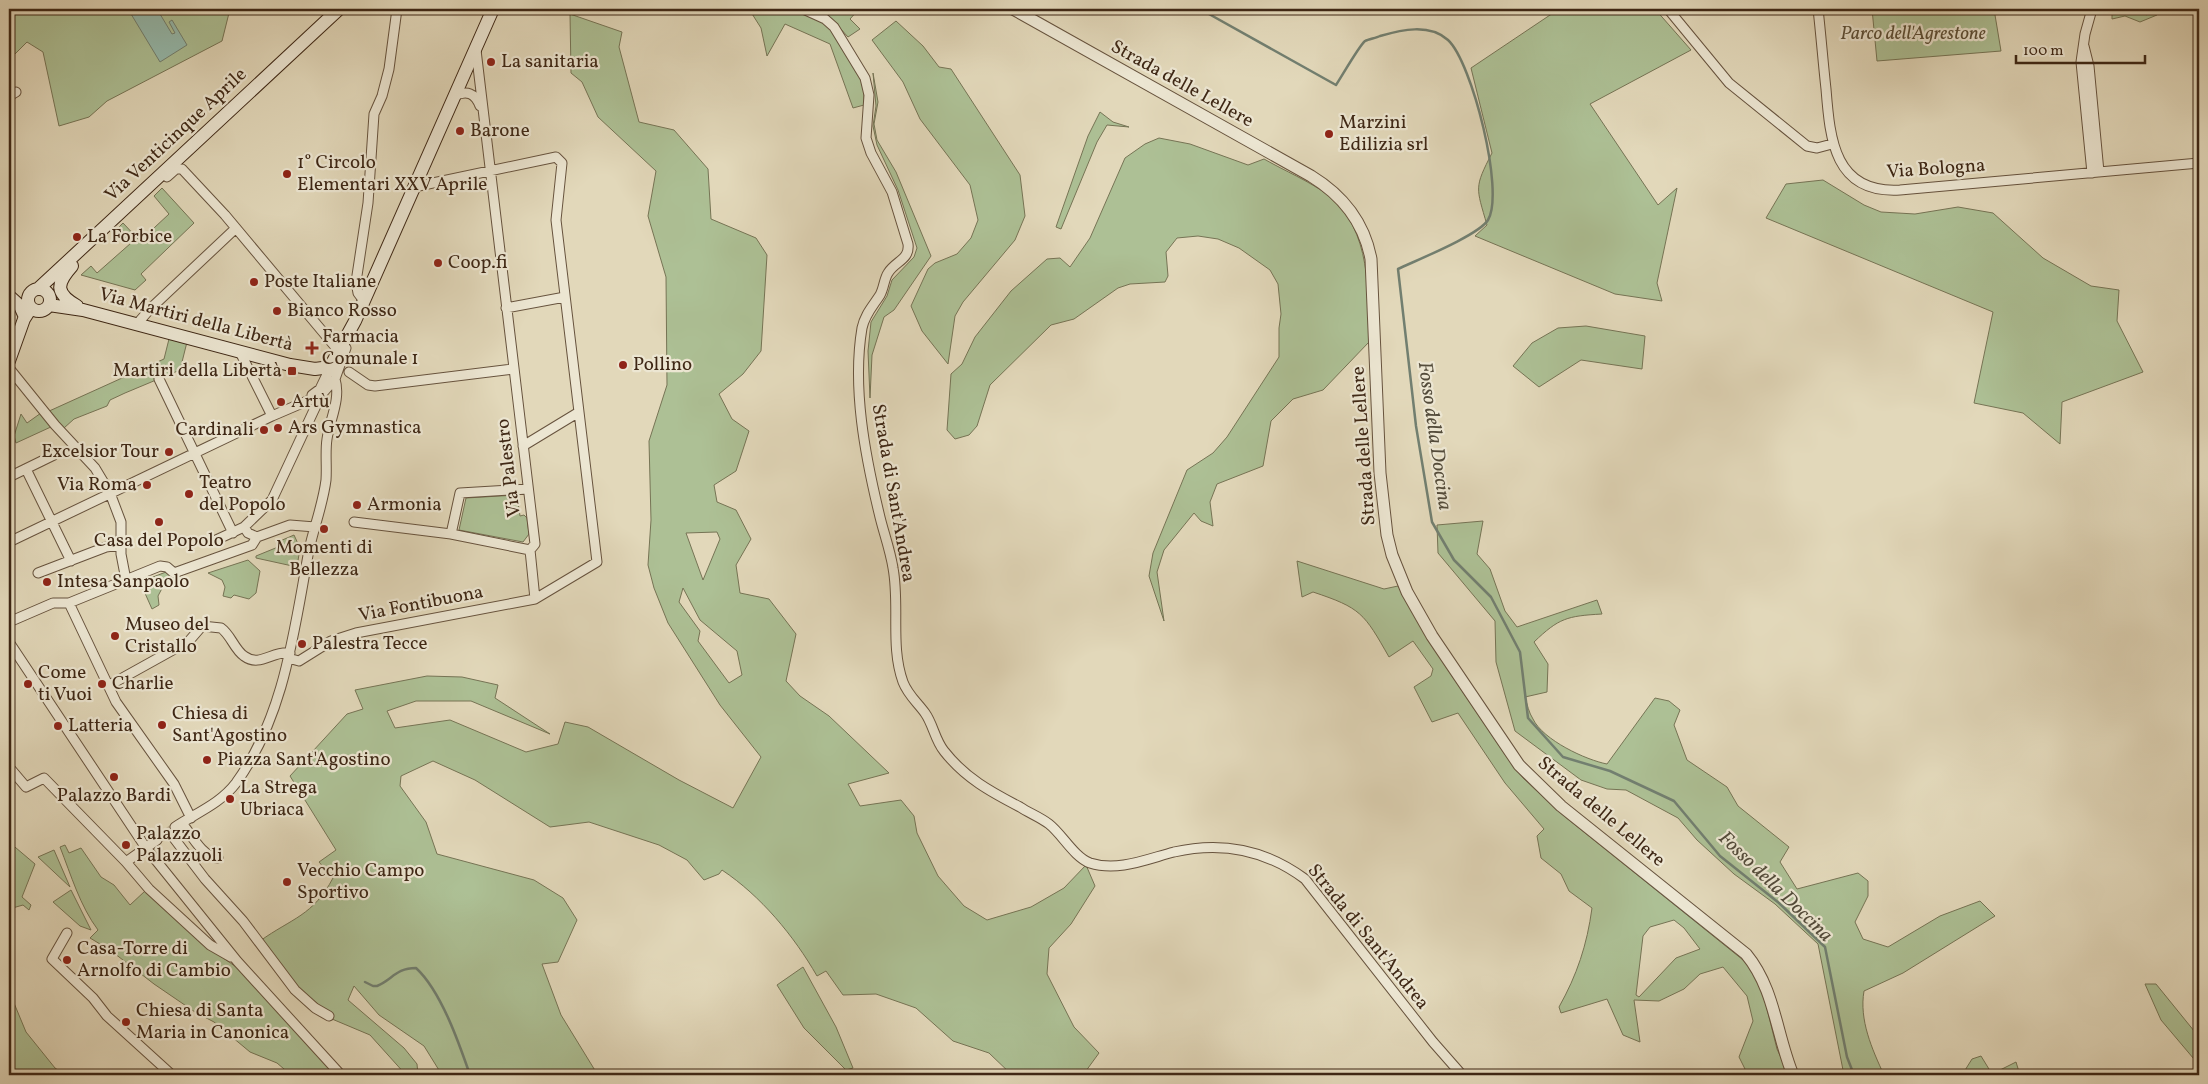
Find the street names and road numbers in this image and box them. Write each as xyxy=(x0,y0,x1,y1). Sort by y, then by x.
street label: Strada delle Lellere xyxy=(1106,34,1258,134)
street label: Via Venticinque Aprile xyxy=(99,62,253,208)
street label: Via Bologna xyxy=(1886,153,1986,185)
street label: Via Martiri della Libertà xyxy=(96,282,296,358)
street label: Strada delle Lellere xyxy=(1345,366,1383,526)
street label: Strada di Sant'Andrea xyxy=(865,402,921,584)
street label: Via Palestro xyxy=(490,417,528,519)
street label: Via Fontibuona xyxy=(356,579,486,629)
street label: Strada delle Lellere xyxy=(1532,751,1670,873)
street label: Strada di Sant'Andrea xyxy=(1301,859,1435,1015)

